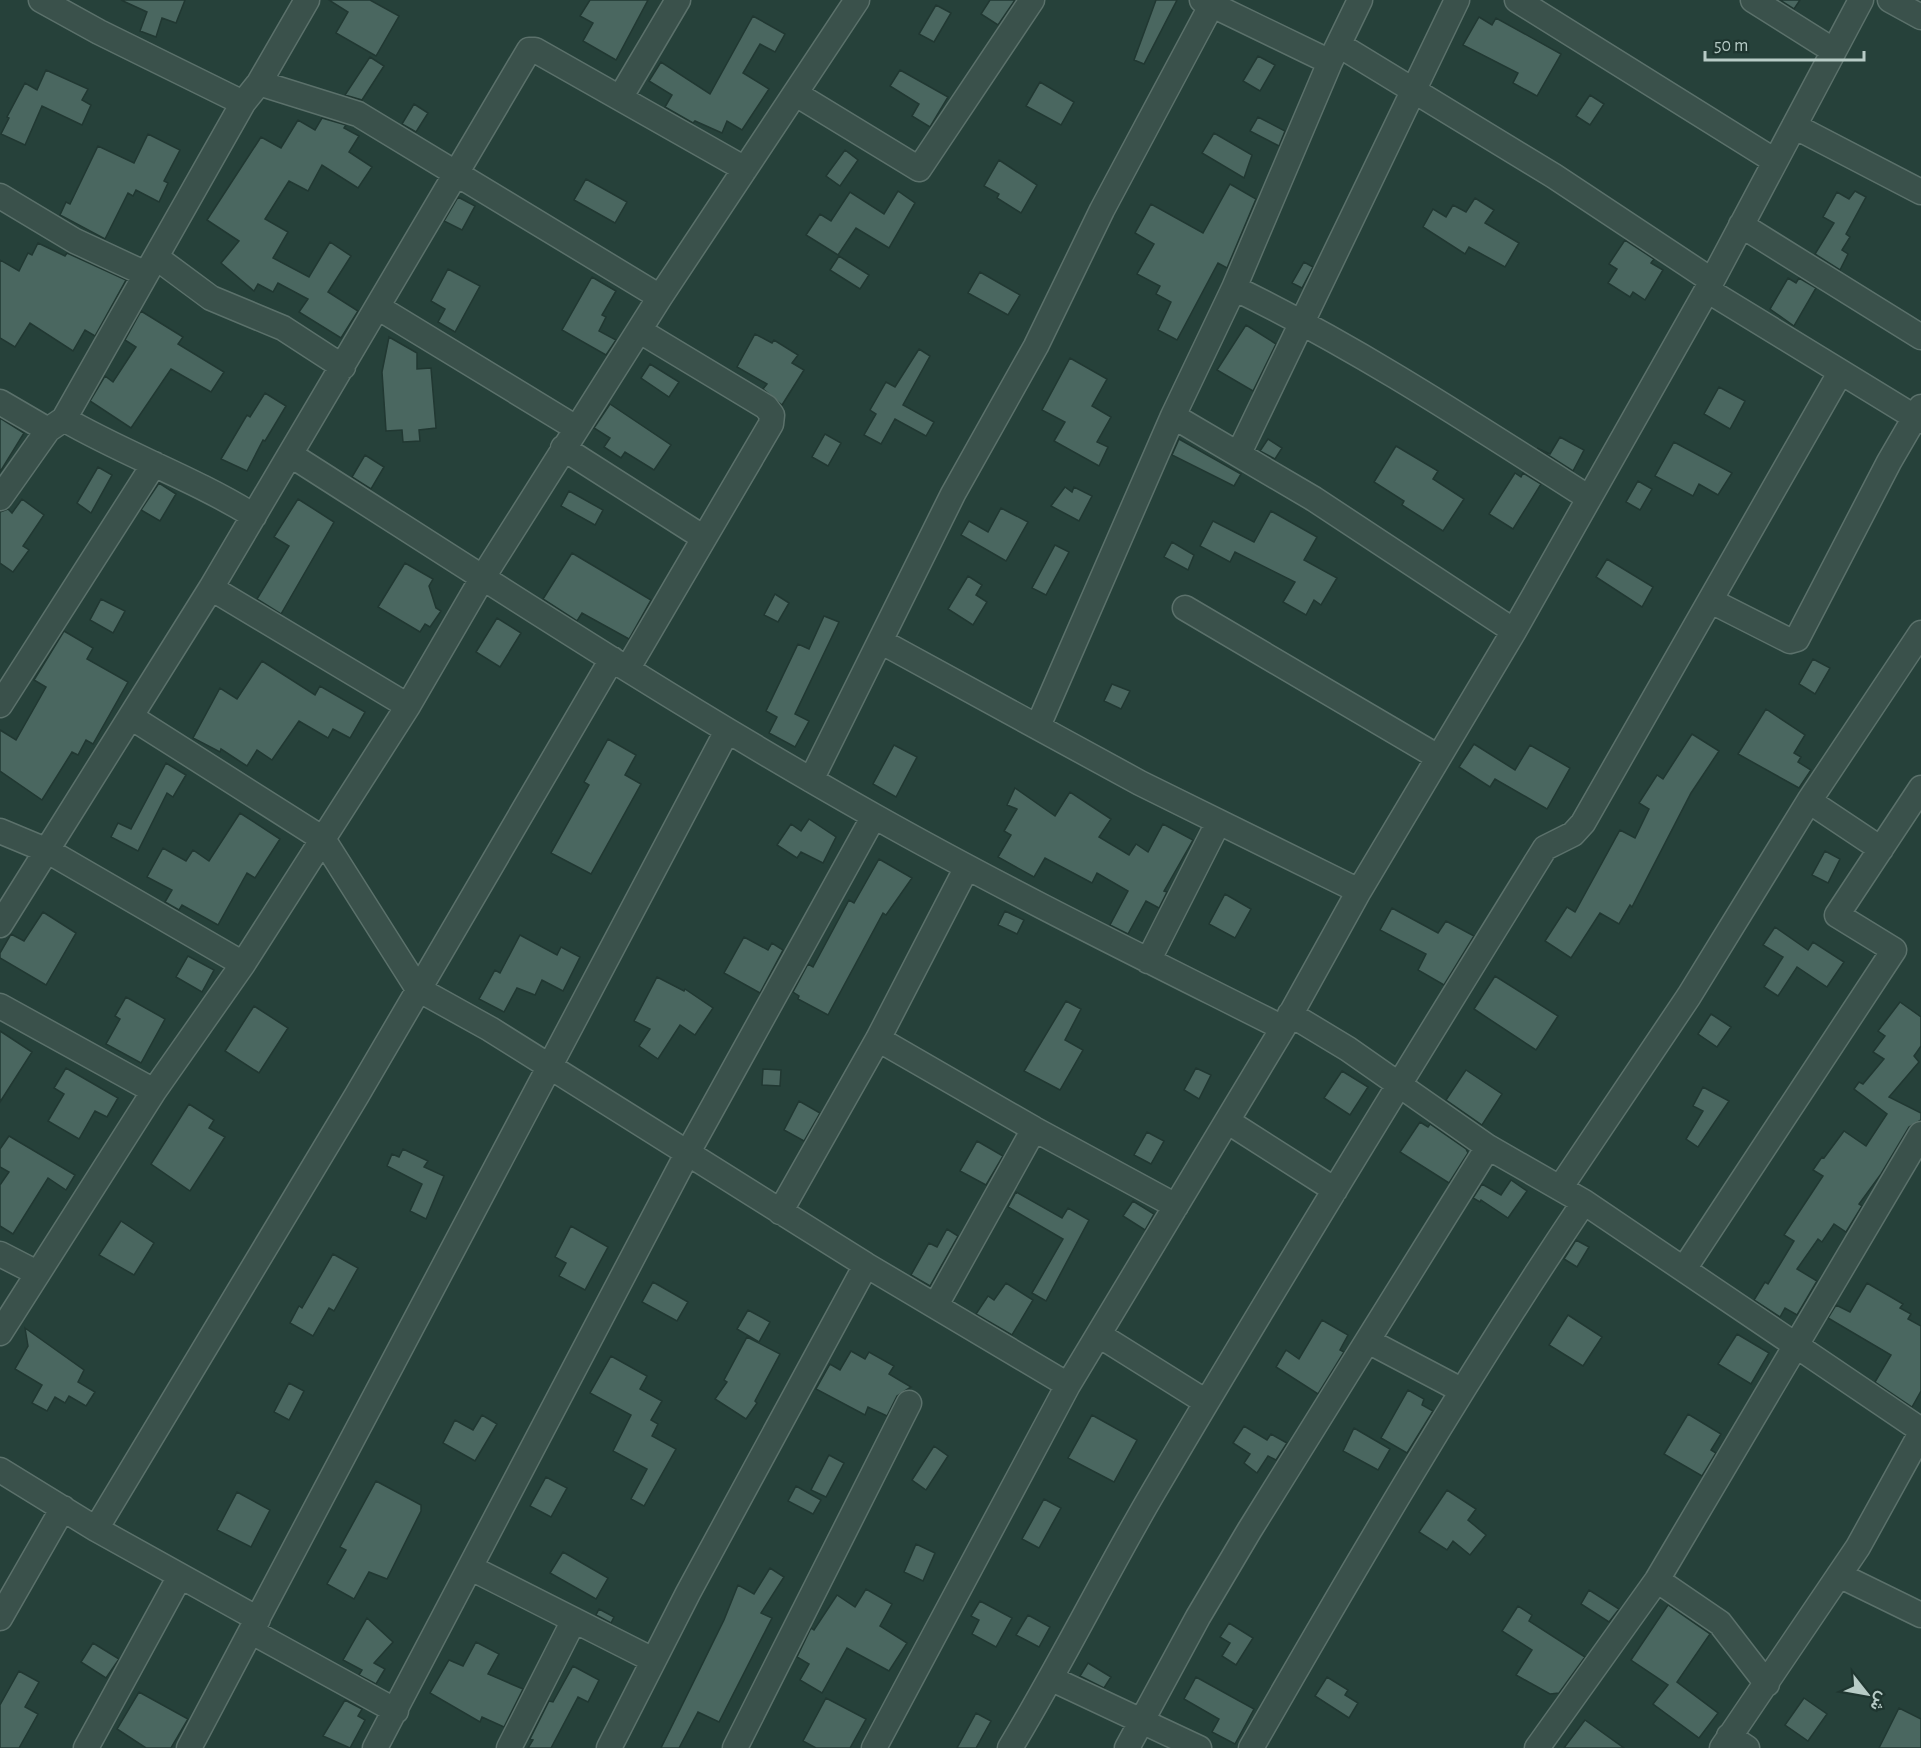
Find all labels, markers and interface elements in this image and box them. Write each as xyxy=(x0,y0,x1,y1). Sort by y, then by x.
scale bar xyxy=(1705,24,1864,62)
text: 50 m xyxy=(1714,37,1748,55)
north arrow xyxy=(1837,1664,1897,1724)
text: ش xyxy=(1866,1688,1891,1714)

